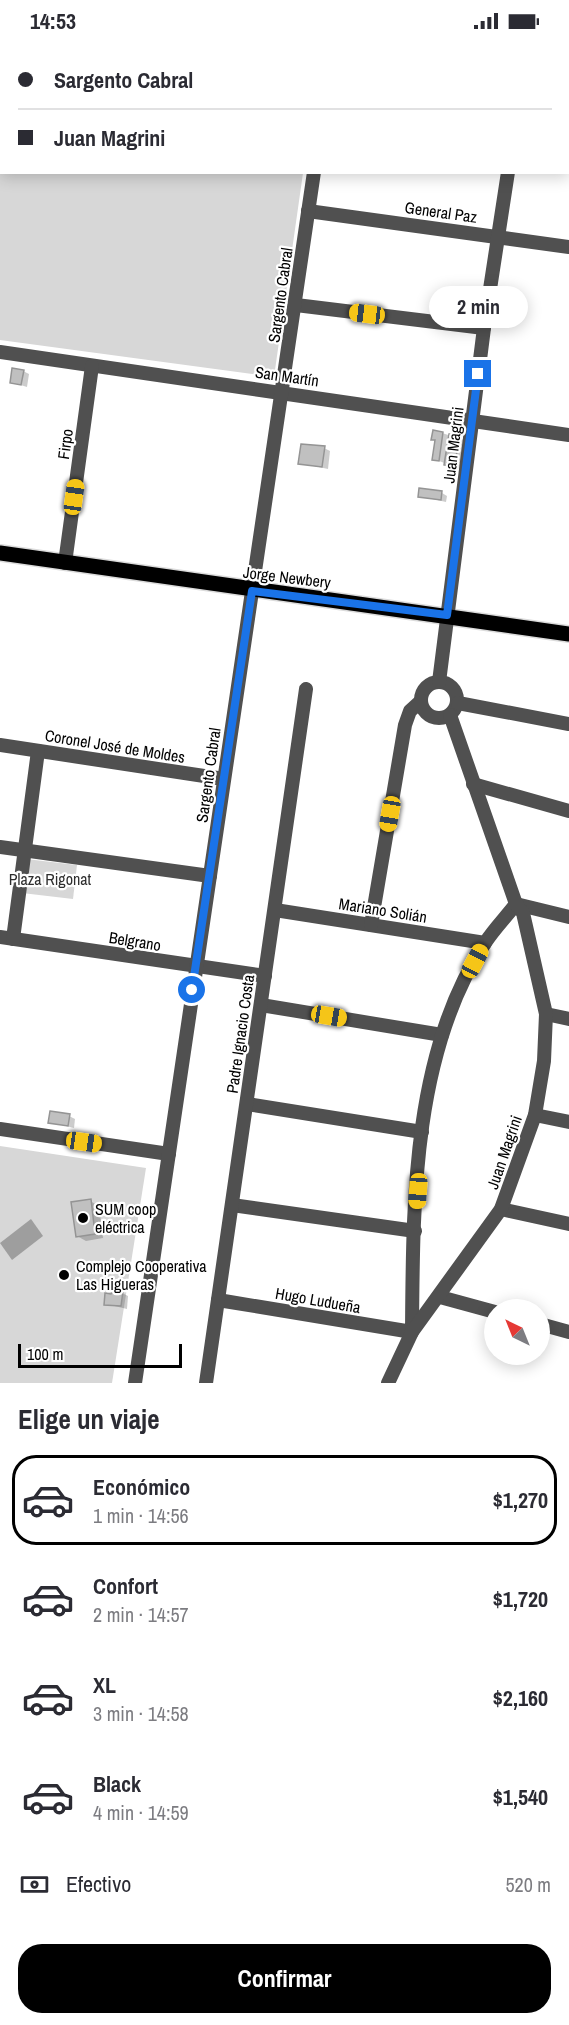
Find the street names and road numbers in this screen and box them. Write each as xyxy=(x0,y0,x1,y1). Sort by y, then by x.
street label: General Paz xyxy=(403,196,479,228)
street label: Sargento Cabral xyxy=(262,246,298,344)
street label: San Martín xyxy=(254,361,320,391)
street label: Juan Magrini xyxy=(437,406,469,484)
street label: Firpo xyxy=(52,427,78,461)
street label: Jorge Newbery xyxy=(242,561,333,593)
street label: Coronel José de Moldes xyxy=(43,724,187,768)
street label: Sargento Cabral xyxy=(190,726,226,824)
street label: Mariano Solián xyxy=(337,892,429,928)
street label: Belgrano xyxy=(107,926,163,956)
street label: Padre Ignacio Costa xyxy=(221,973,259,1095)
street label: Juan Magrini xyxy=(481,1112,527,1192)
street label: Hugo Ludueña xyxy=(274,1282,363,1318)

